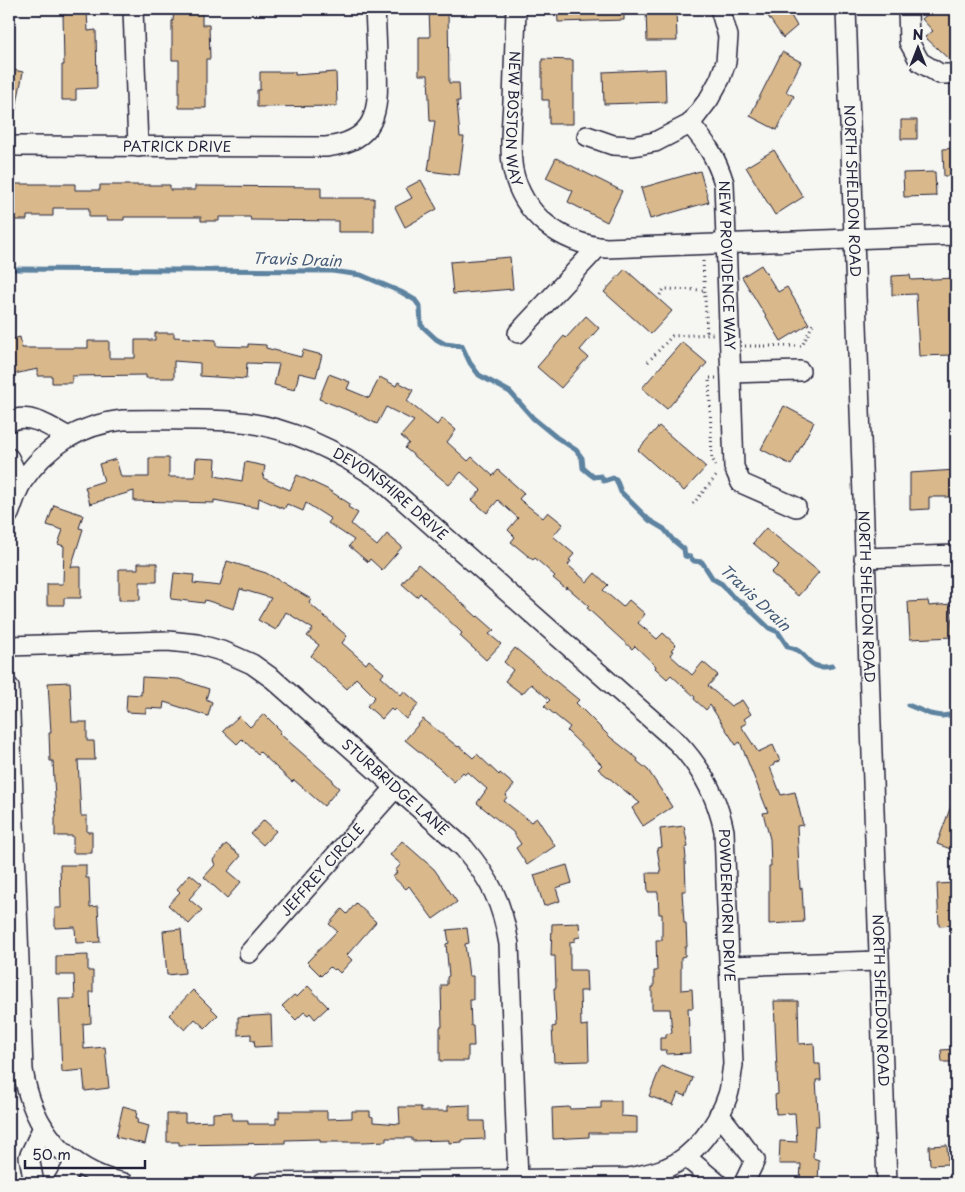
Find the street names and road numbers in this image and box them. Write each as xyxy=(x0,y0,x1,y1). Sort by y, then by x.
street label: NEW BOSTON WAY xyxy=(501,51,528,189)
street label: NORTH SHELDON ROAD xyxy=(839,104,866,277)
street label: PATRICK DRIVE xyxy=(123,135,232,157)
street label: NEW PROVIDENCE WAY xyxy=(714,180,741,350)
street label: DEVONSHIRE DRIVE xyxy=(329,442,453,545)
street label: NORTH SHELDON ROAD xyxy=(854,510,881,683)
street label: STURBRIDGE LANE xyxy=(337,734,454,840)
street label: JEFFREY CIRCLE xyxy=(275,818,369,921)
street label: POWDERHORN DRIVE xyxy=(714,828,741,982)
street label: NORTH SHELDON ROAD xyxy=(868,914,895,1087)

